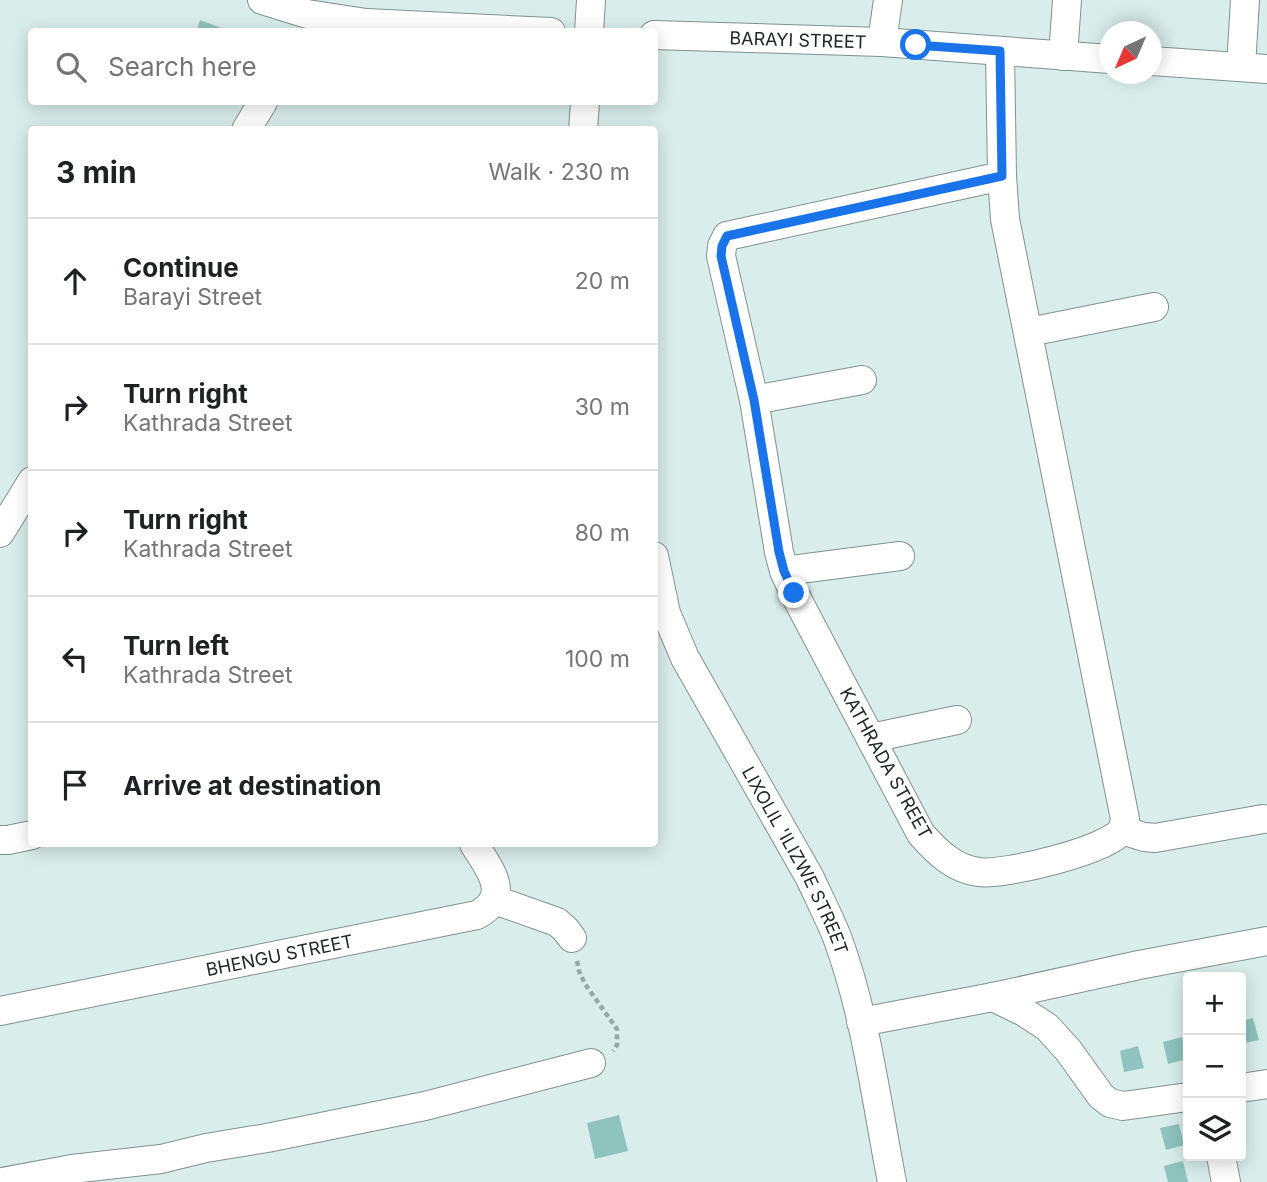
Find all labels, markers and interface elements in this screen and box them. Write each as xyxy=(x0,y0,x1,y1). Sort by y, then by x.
north arrow xyxy=(1099,21,1162,84)
street label: BARAYI STREET xyxy=(729,27,867,52)
search box xyxy=(28,28,658,105)
route start xyxy=(900,29,931,60)
icon: search xyxy=(52,48,90,86)
text: Search here xyxy=(108,51,257,82)
text: 3 min xyxy=(56,154,137,190)
text: Walk · 230 m xyxy=(488,158,630,186)
text: Continue xyxy=(123,252,239,283)
icon: ahead xyxy=(56,262,94,300)
text: 20 m xyxy=(575,267,630,295)
text: Barayi Street xyxy=(123,283,262,311)
text: Turn right xyxy=(123,378,248,409)
icon: right xyxy=(56,388,94,426)
text: 30 m xyxy=(575,393,630,421)
text: Kathrada Street xyxy=(123,409,292,437)
text: Turn right xyxy=(123,504,248,535)
icon: right xyxy=(56,514,94,552)
text: 80 m xyxy=(575,519,630,547)
text: Kathrada Street xyxy=(123,535,292,563)
route end xyxy=(778,577,809,608)
text: Turn left xyxy=(123,630,229,661)
icon: left xyxy=(56,640,94,678)
text: 100 m xyxy=(565,645,630,673)
text: Kathrada Street xyxy=(123,661,292,689)
street label: KATHRADA STREET xyxy=(836,684,936,842)
street label: LIXOLIL 'ILIZWE STREET xyxy=(738,763,853,957)
icon: arrive xyxy=(56,766,94,804)
text: Arrive at destination xyxy=(123,770,382,801)
street label: BHENGU STREET xyxy=(204,930,355,980)
map controls xyxy=(1183,972,1246,1161)
button: + xyxy=(1183,972,1246,1035)
button: − xyxy=(1183,1035,1246,1098)
button: layers xyxy=(1183,1098,1246,1161)

